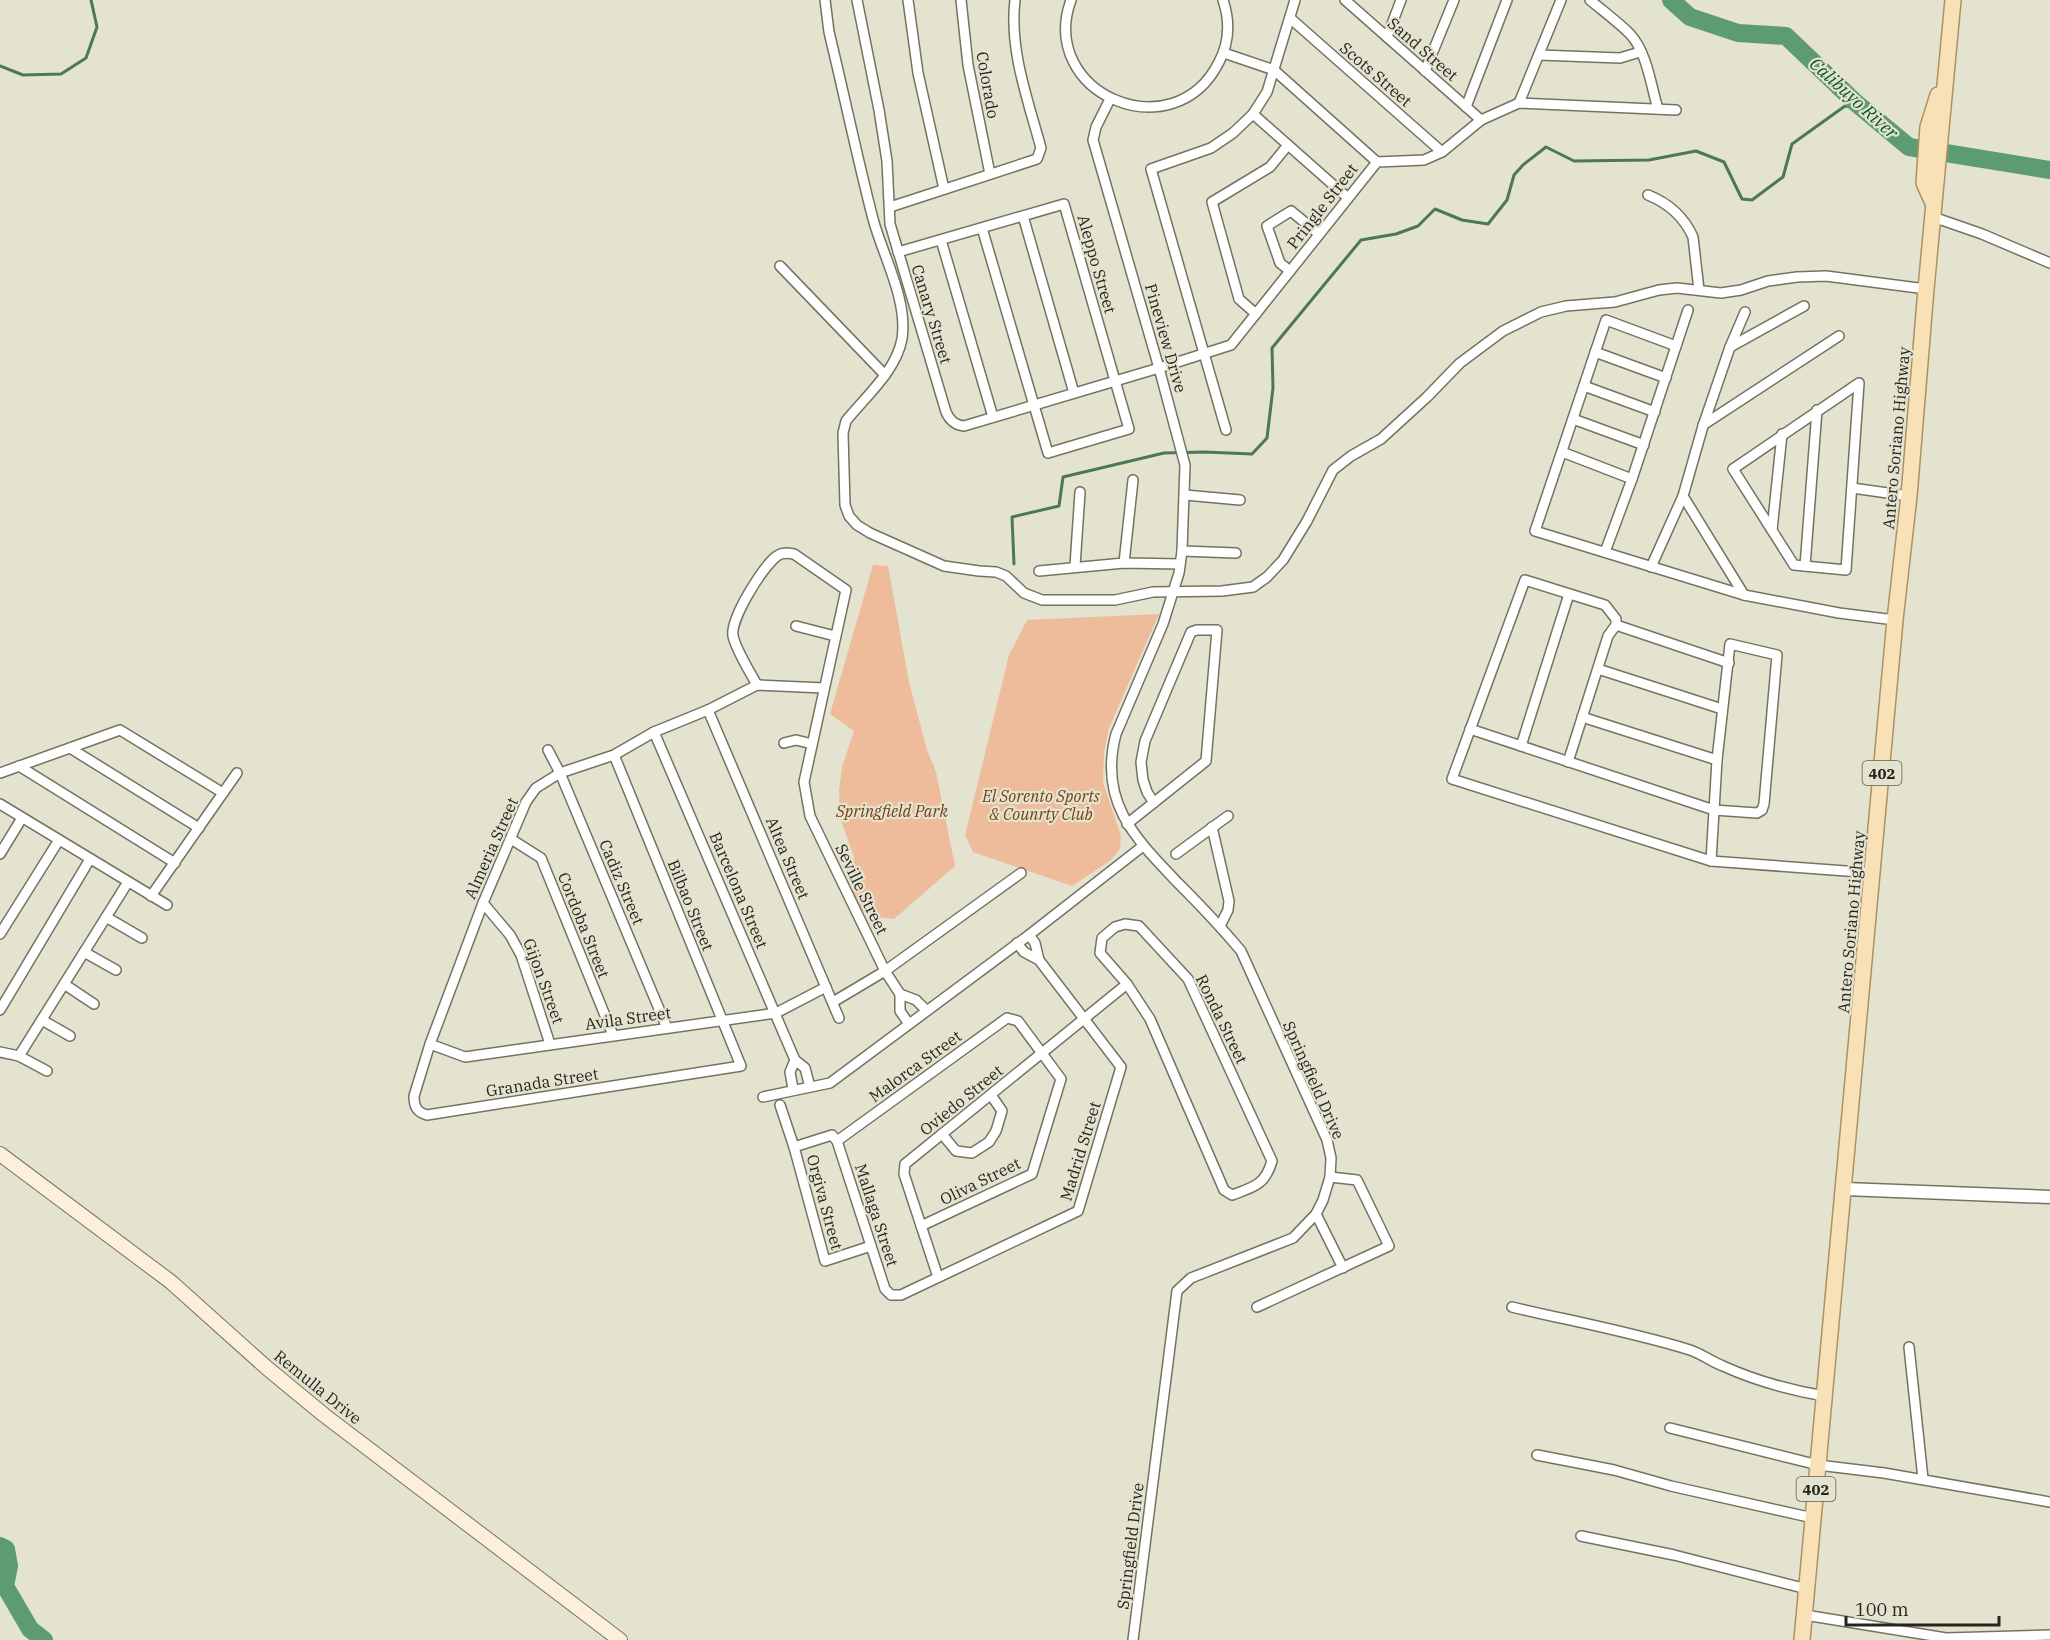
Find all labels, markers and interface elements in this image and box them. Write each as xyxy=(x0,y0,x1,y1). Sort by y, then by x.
street label: Sand Street xyxy=(1384,13,1463,85)
street label: Scots Street xyxy=(1336,37,1416,111)
street label: Colorado xyxy=(972,50,1004,120)
water label: Calibuyo River xyxy=(1805,52,1904,145)
street label: Pringle Street xyxy=(1282,159,1362,253)
street label: Aleppo Street xyxy=(1073,212,1121,316)
street label: Canary Street xyxy=(907,262,957,366)
street label: Pineview Drive xyxy=(1141,281,1191,395)
street label: Antero Soriano Highway xyxy=(1878,345,1914,530)
road number: 402 xyxy=(1862,761,1902,785)
park label: El Sorento Sports & Counrty Club xyxy=(981,786,1100,824)
street label: Almeria Street xyxy=(460,794,522,902)
park label: Springfield Park xyxy=(835,801,949,821)
street label: Altea Street xyxy=(762,814,814,902)
street label: Barcelona Street xyxy=(705,829,773,952)
street label: Antero Soriano Highway xyxy=(1833,829,1869,1014)
street label: Cadiz Street xyxy=(595,836,649,928)
street label: Seville Street xyxy=(831,840,893,938)
street label: Bilbao Street xyxy=(664,856,719,954)
street label: Cordoba Street xyxy=(554,869,614,981)
street label: Gijon Street xyxy=(519,936,569,1027)
street label: Ronda Street xyxy=(1192,971,1252,1067)
street label: Avila Street xyxy=(584,1002,672,1034)
street label: Springfield Drive xyxy=(1279,1018,1349,1142)
street label: Malorca Street xyxy=(865,1026,965,1106)
street label: Oviedo Street xyxy=(915,1060,1007,1140)
street label: Granada Street xyxy=(484,1063,600,1101)
street label: Madrid Street xyxy=(1055,1099,1105,1203)
street label: Orgiva Street xyxy=(803,1152,847,1252)
street label: Oliva Street xyxy=(937,1153,1024,1209)
street label: Mallaga Street xyxy=(851,1161,903,1269)
street label: Remulla Drive xyxy=(270,1346,366,1428)
road number: 402 xyxy=(1796,1477,1836,1501)
street label: Springfield Drive xyxy=(1112,1481,1148,1611)
scale bar xyxy=(1846,1589,1999,1627)
text: 100 m xyxy=(1855,1598,1909,1621)

